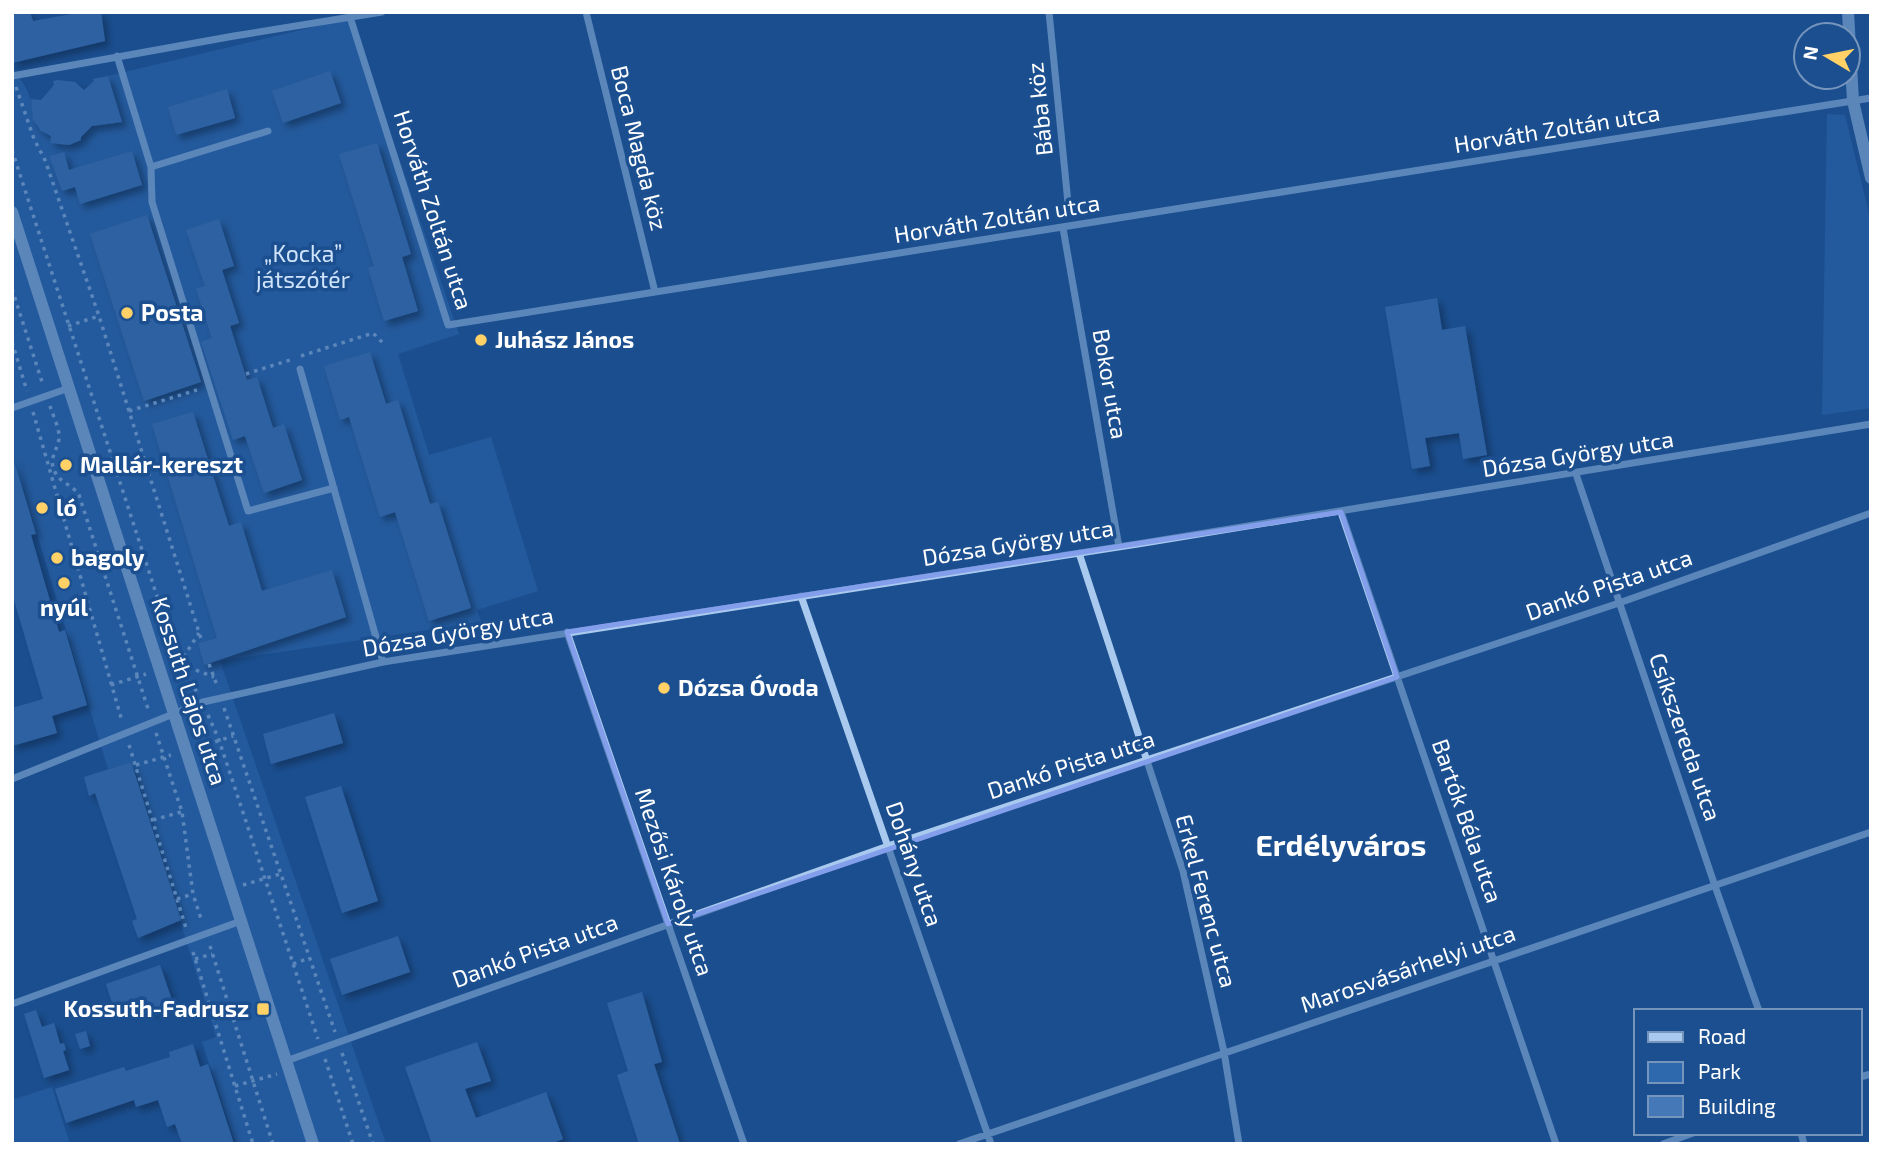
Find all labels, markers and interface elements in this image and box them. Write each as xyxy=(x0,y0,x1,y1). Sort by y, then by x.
north arrow xyxy=(1792,21,1862,91)
text: N xyxy=(1797,44,1822,62)
street label: Bába köz xyxy=(1020,61,1058,157)
street label: Boca Magda köz xyxy=(606,62,674,233)
street label: Horváth Zoltán utca xyxy=(1452,98,1662,158)
street label: Horváth Zoltán utca xyxy=(388,106,479,313)
street label: Horváth Zoltán utca xyxy=(892,188,1102,248)
park label: „Kocka” játszótér xyxy=(256,239,350,293)
place label: Posta xyxy=(141,298,203,326)
marker: Posta xyxy=(119,305,135,321)
place label: Juhász János xyxy=(495,325,634,353)
street label: Bokor utca xyxy=(1088,327,1134,441)
marker: Juhász János xyxy=(473,332,489,348)
street label: Dózsa György utca xyxy=(1480,424,1676,482)
place label: Mallár-kereszt xyxy=(80,450,243,478)
marker: Mallár-kereszt xyxy=(58,457,74,473)
place label: ló xyxy=(56,493,77,521)
marker: ló xyxy=(34,500,50,516)
street label: Dózsa György utca xyxy=(920,513,1116,571)
street label: Dankó Pista utca xyxy=(1522,542,1696,626)
place label: bagoly xyxy=(71,543,145,571)
marker: bagoly xyxy=(49,550,65,566)
marker: nyúl xyxy=(56,575,72,591)
place label: nyúl xyxy=(40,593,88,621)
street label: Kossuth Lajos utca xyxy=(146,593,234,788)
street label: Dózsa György utca xyxy=(360,600,556,662)
street label: Csíkszereda utca xyxy=(1644,649,1728,824)
place label: Dózsa Óvoda xyxy=(678,673,819,701)
marker: Dózsa Óvoda xyxy=(656,680,672,696)
street label: Dankó Pista utca xyxy=(984,724,1158,804)
street label: Bartók Béla utca xyxy=(1427,735,1509,906)
street label: Mezősi Károly utca xyxy=(630,784,720,979)
street label: Dohány utca xyxy=(881,798,949,930)
street label: Erkel Ferenc utca xyxy=(1170,811,1244,990)
district label: Erdélyváros xyxy=(1256,826,1426,863)
street label: Dankó Pista utca xyxy=(448,907,621,993)
street label: Marosvásárhelyi utca xyxy=(1297,918,1519,1018)
place label: Kossuth-Fadrusz xyxy=(63,994,249,1022)
marker: Kossuth-Fadrusz xyxy=(255,1001,271,1017)
legend xyxy=(1634,1009,1862,1135)
text: Road xyxy=(1698,1023,1746,1048)
text: Park xyxy=(1698,1058,1741,1083)
text: Building xyxy=(1698,1093,1776,1118)

